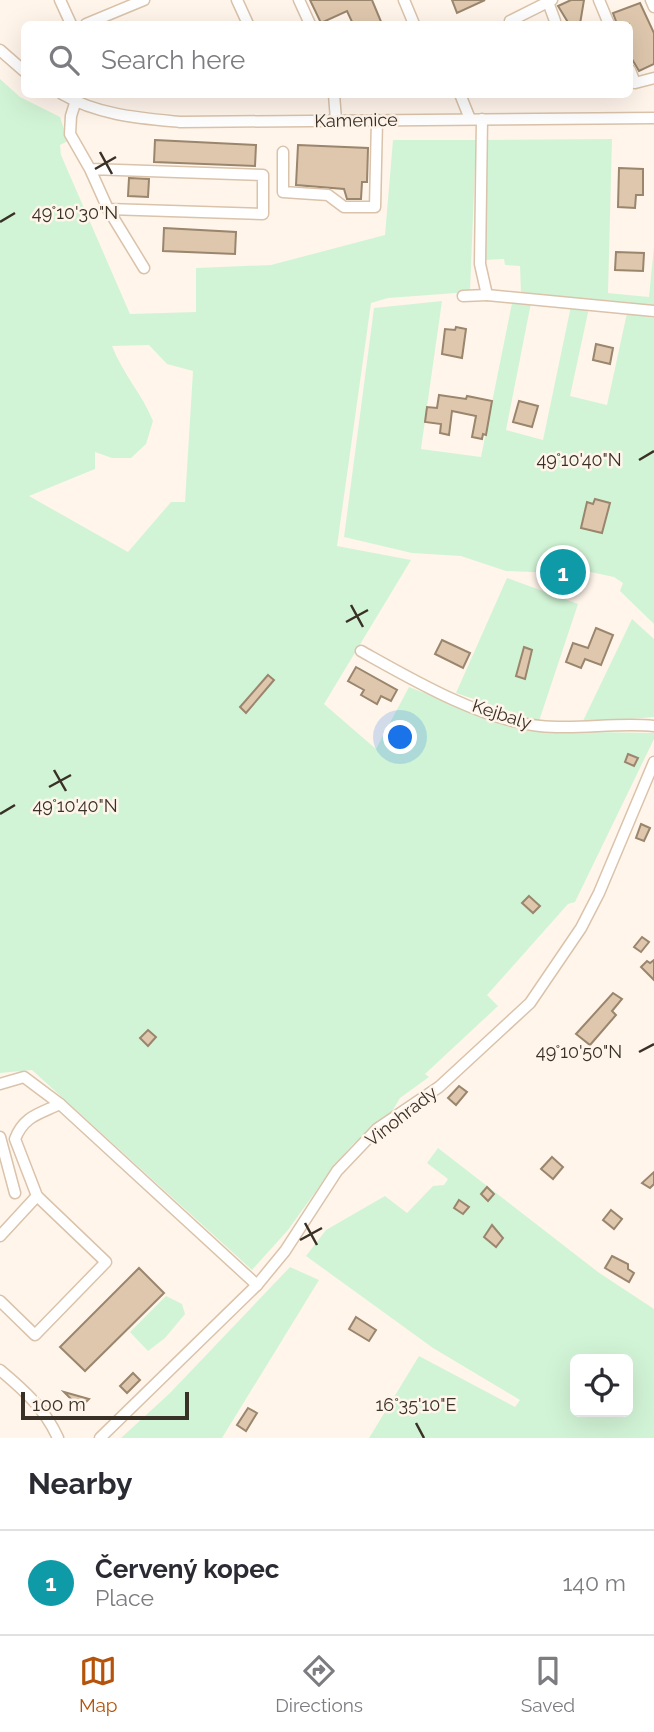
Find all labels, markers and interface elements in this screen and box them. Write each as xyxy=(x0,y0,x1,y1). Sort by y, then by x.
search box xyxy=(21,21,633,98)
icon: search xyxy=(45,41,83,79)
text: Search here xyxy=(101,45,245,75)
street label: Kamenice xyxy=(314,109,398,131)
text: 49°10'30"N xyxy=(32,202,118,223)
text: 49°10'40"N xyxy=(536,449,622,470)
pin: 1 xyxy=(540,546,586,598)
street label: Kejbaly xyxy=(470,695,534,733)
your location xyxy=(383,720,417,754)
text: 49°10'40"N xyxy=(32,795,118,816)
text: 49°10'50"N xyxy=(536,1041,622,1062)
street label: Vinohrady xyxy=(361,1081,441,1150)
map controls xyxy=(570,1354,633,1417)
button: locate xyxy=(570,1354,633,1417)
scale bar xyxy=(21,1389,189,1421)
text: 100 m xyxy=(32,1393,86,1415)
text: 16°35'10"E xyxy=(376,1394,456,1415)
text: Nearby xyxy=(28,1466,132,1501)
text: Červený kopec xyxy=(95,1554,279,1584)
text: 1 xyxy=(45,1569,57,1596)
text: 140 m xyxy=(563,1569,626,1596)
text: Place xyxy=(95,1584,154,1611)
tab: Map xyxy=(79,1652,118,1716)
tab: Directions xyxy=(275,1652,363,1716)
tab: Saved xyxy=(521,1652,575,1716)

